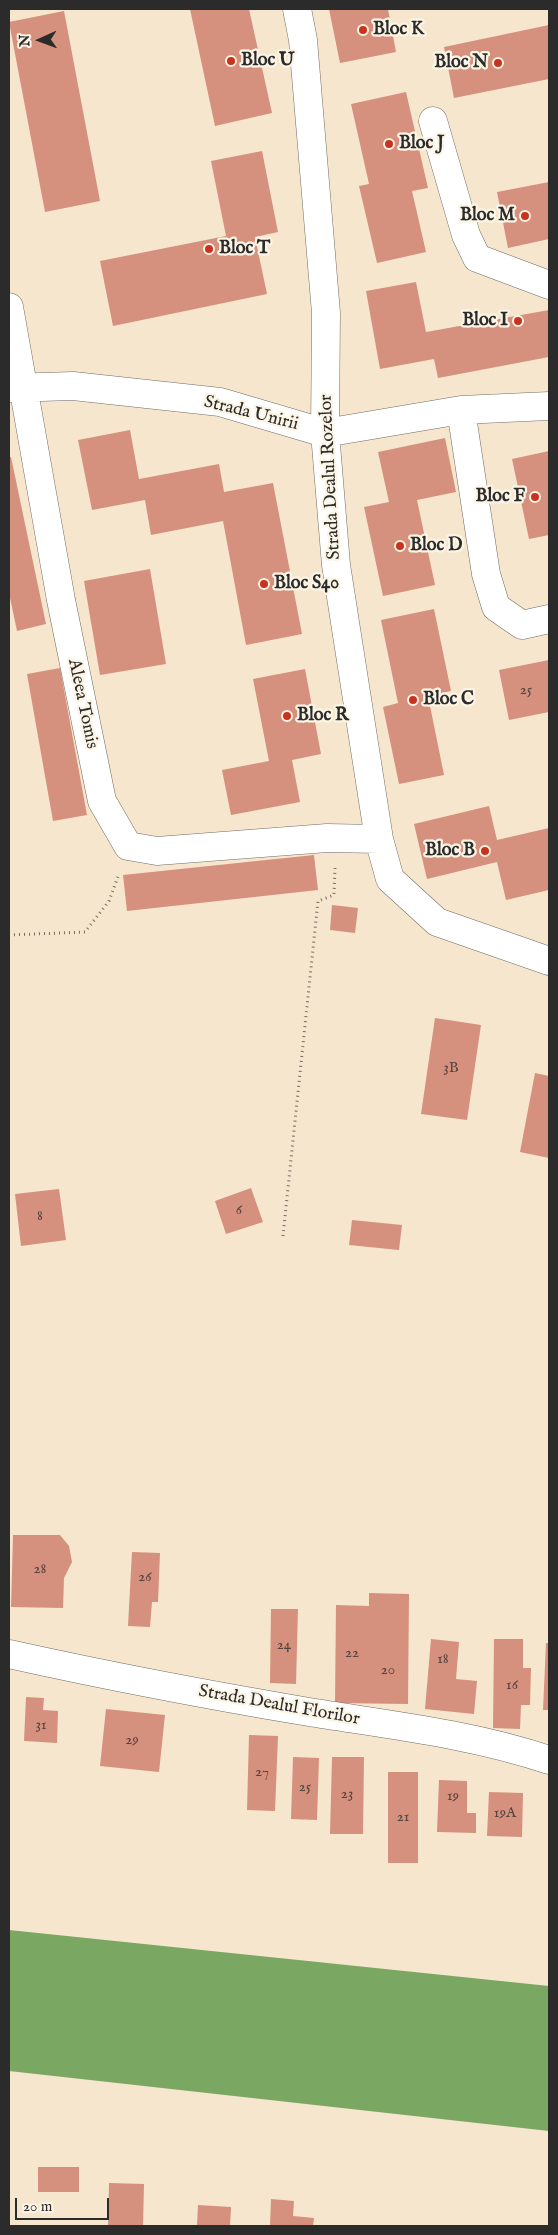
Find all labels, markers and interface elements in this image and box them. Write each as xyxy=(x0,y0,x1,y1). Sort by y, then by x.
north arrow xyxy=(15,15,65,65)
place label: Bloc K xyxy=(373,19,424,41)
marker: Bloc K xyxy=(357,24,369,36)
text: N xyxy=(16,34,34,47)
place label: Bloc U xyxy=(241,50,294,72)
place label: Bloc N xyxy=(434,52,488,74)
marker: Bloc U xyxy=(225,55,237,67)
marker: Bloc N xyxy=(492,57,504,69)
place label: Bloc J xyxy=(399,133,444,155)
marker: Bloc J xyxy=(383,138,395,150)
place label: Bloc M xyxy=(460,205,515,227)
marker: Bloc M xyxy=(519,210,531,222)
place label: Bloc T xyxy=(219,238,270,260)
marker: Bloc T xyxy=(203,243,215,255)
place label: Bloc I xyxy=(462,310,508,332)
marker: Bloc I xyxy=(512,315,524,327)
street label: Strada Unirii xyxy=(202,392,300,436)
street label: Strada Dealul Rozelor xyxy=(316,394,346,560)
place label: Bloc F xyxy=(475,486,525,508)
marker: Bloc F xyxy=(529,491,541,503)
place label: Bloc D xyxy=(410,535,463,557)
marker: Bloc D xyxy=(394,540,406,552)
place label: Bloc S40 xyxy=(274,573,339,595)
marker: Bloc S40 xyxy=(258,578,270,590)
street label: Aleea Tomis xyxy=(62,657,102,751)
house number: 25 xyxy=(520,682,532,700)
place label: Bloc C xyxy=(423,689,474,711)
marker: Bloc C xyxy=(407,694,419,706)
place label: Bloc R xyxy=(297,705,349,727)
marker: Bloc R xyxy=(281,710,293,722)
place label: Bloc B xyxy=(425,840,475,862)
marker: Bloc B xyxy=(479,845,491,857)
house number: 3B xyxy=(443,1060,459,1078)
house number: 6 xyxy=(236,1202,242,1220)
house number: 8 xyxy=(37,1208,43,1226)
house number: 28 xyxy=(34,1561,46,1579)
house number: 26 xyxy=(138,1569,152,1587)
house number: 24 xyxy=(277,1637,291,1655)
house number: 22 xyxy=(345,1645,359,1663)
house number: 18 xyxy=(437,1651,449,1669)
house number: 20 xyxy=(381,1662,395,1680)
house number: 16 xyxy=(506,1677,518,1695)
street label: Strada Dealul Florilor xyxy=(197,1681,361,1731)
house number: 31 xyxy=(35,1717,47,1735)
house number: 29 xyxy=(125,1732,139,1750)
house number: 27 xyxy=(255,1764,269,1782)
house number: 25 xyxy=(299,1779,311,1797)
house number: 23 xyxy=(341,1786,353,1804)
house number: 19 xyxy=(447,1788,459,1806)
house number: 19A xyxy=(494,1805,516,1823)
house number: 21 xyxy=(397,1809,409,1827)
scale bar xyxy=(18,2188,111,2220)
text: 20 m xyxy=(23,2197,52,2216)

